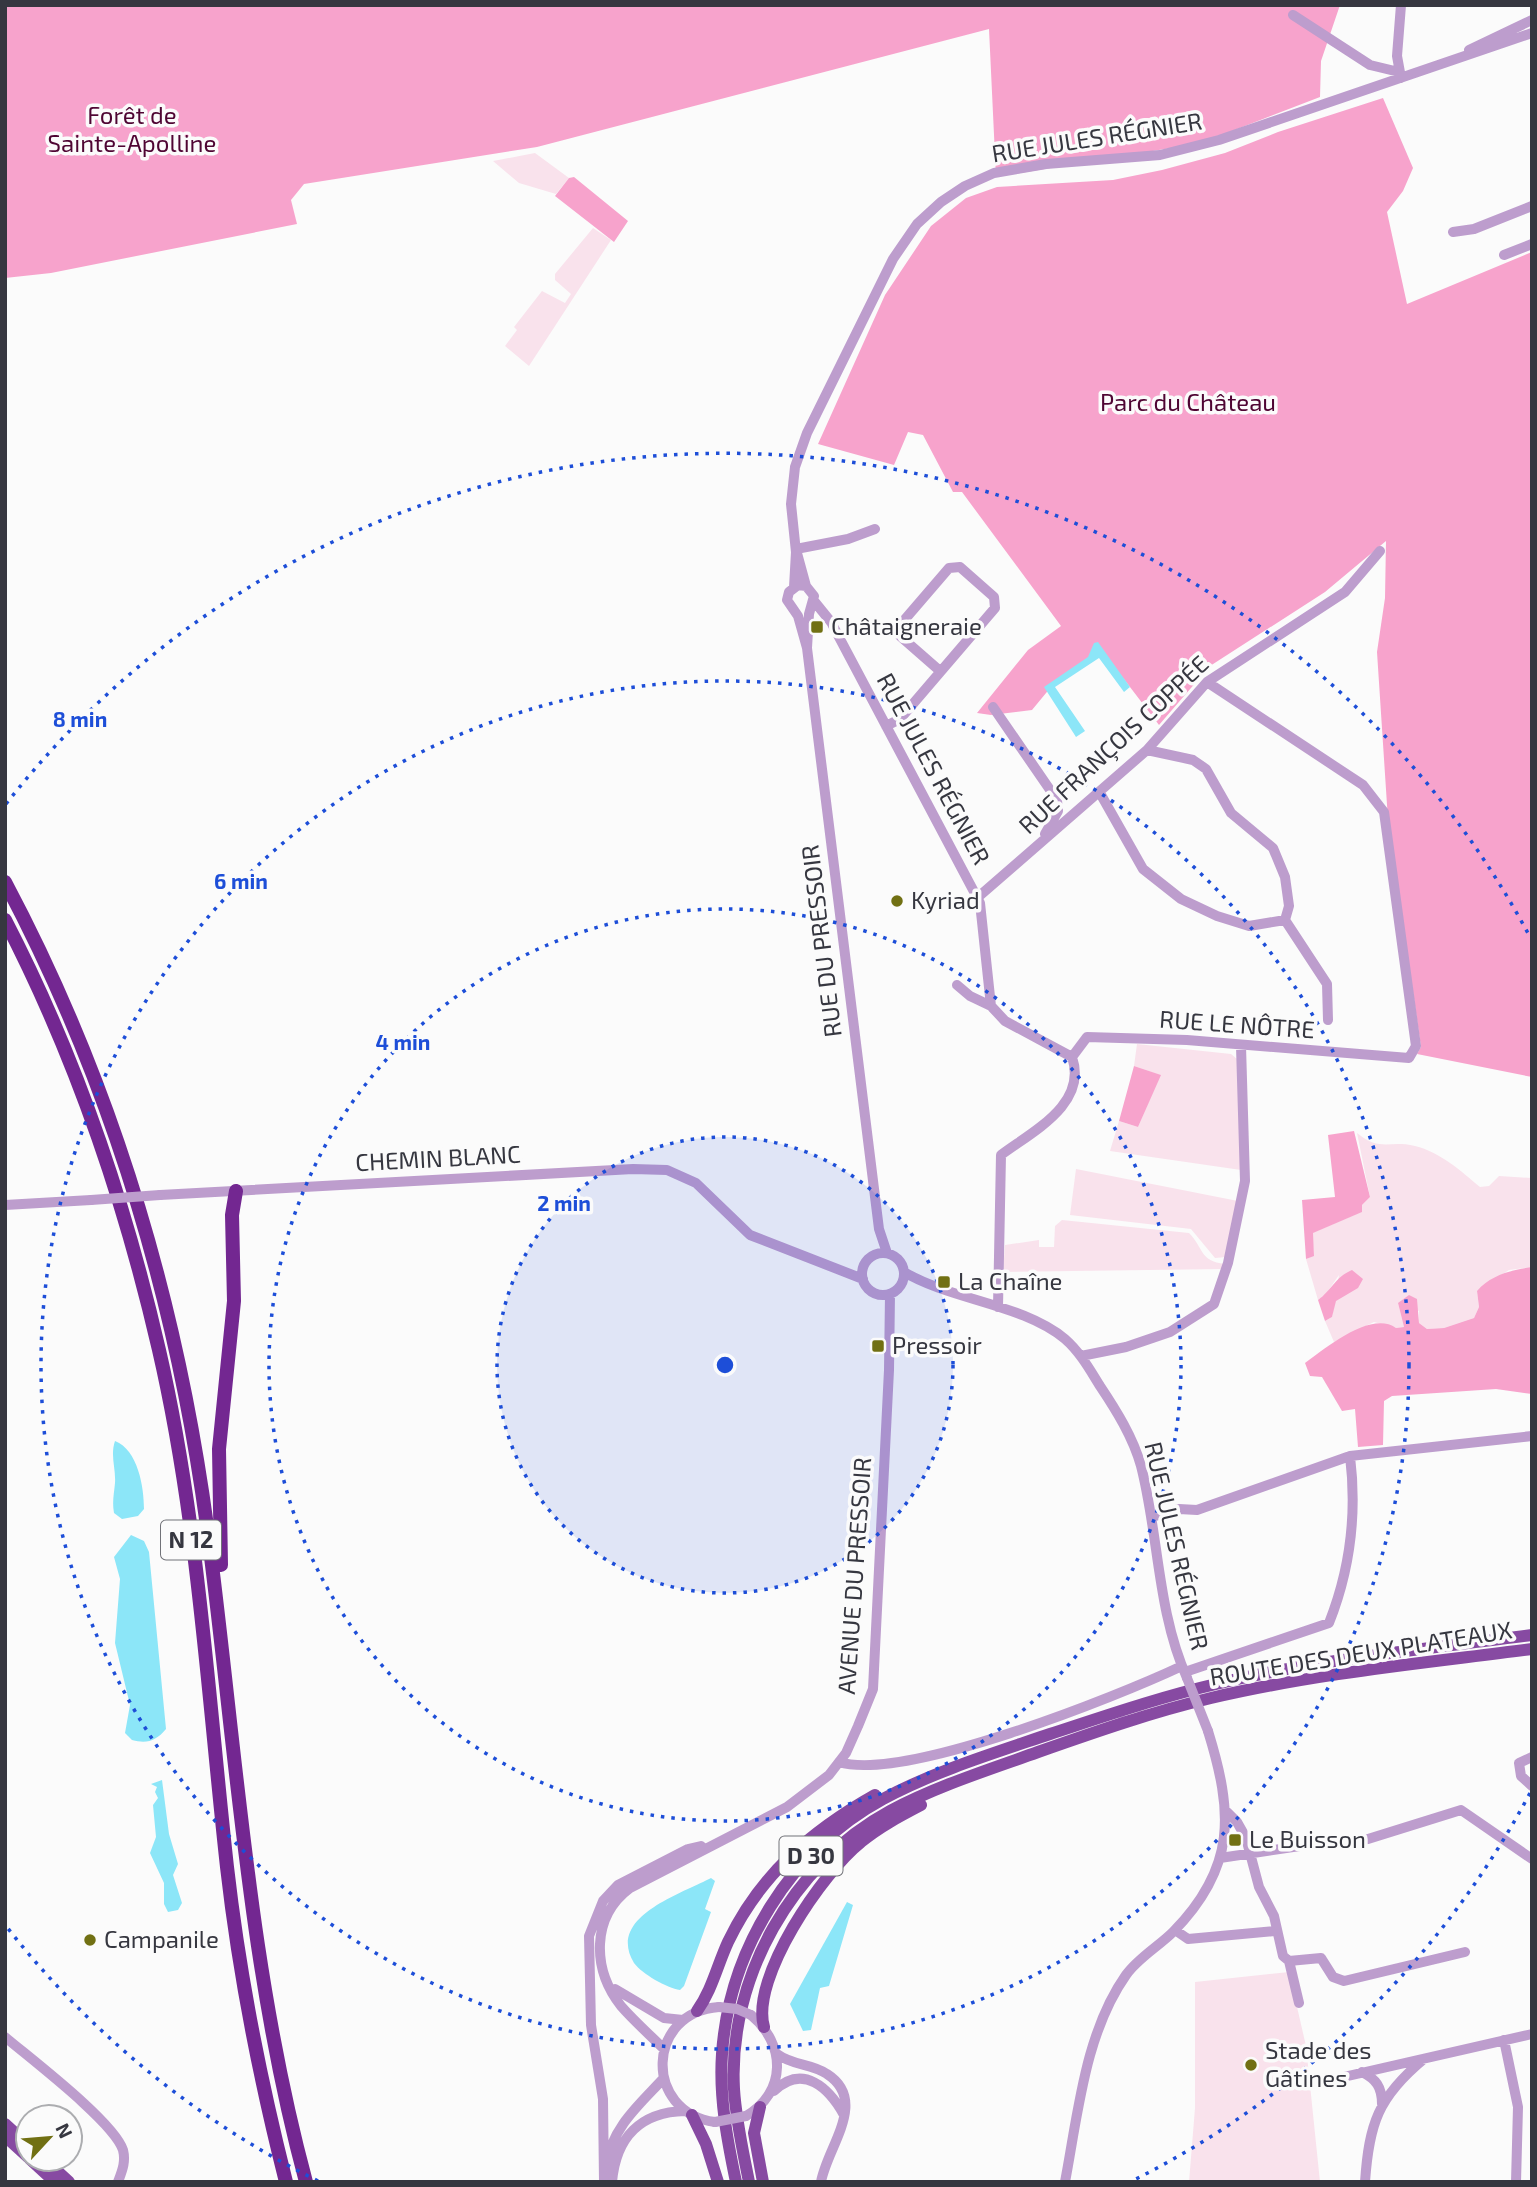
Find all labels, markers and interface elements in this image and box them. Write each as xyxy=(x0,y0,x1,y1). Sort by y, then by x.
park label: Forêt de Sainte-Apolline xyxy=(48,100,216,157)
street label: RUE JULES RÉGNIER xyxy=(990,106,1204,167)
park label: Parc du Château xyxy=(1100,387,1276,416)
place label: Châtaigneraie xyxy=(831,611,982,640)
marker: Châtaigneraie xyxy=(809,619,825,635)
street label: RUE FRANÇOIS COPPÉE xyxy=(1012,649,1214,840)
street label: RUE JULES RÉGNIER xyxy=(872,668,997,869)
text: 8 min xyxy=(53,706,107,731)
street label: RUE DU PRESSOIR xyxy=(794,843,847,1039)
text: 6 min xyxy=(214,868,268,893)
place label: Kyriad xyxy=(911,885,980,914)
marker: Kyriad xyxy=(889,893,905,909)
street label: RUE LE NÔTRE xyxy=(1158,1004,1316,1043)
text: 4 min xyxy=(376,1029,430,1054)
street label: CHEMIN BLANC xyxy=(355,1139,521,1176)
text: 2 min xyxy=(537,1190,591,1215)
place label: La Chaîne xyxy=(958,1266,1062,1295)
marker: La Chaîne xyxy=(936,1274,952,1290)
place label: Pressoir xyxy=(892,1330,982,1359)
marker: Pressoir xyxy=(870,1338,886,1354)
centre of rings xyxy=(713,1353,737,1377)
street label: RUE JULES RÉGNIER xyxy=(1139,1439,1215,1652)
street label: AVENUE DU PRESSOIR xyxy=(831,1456,876,1695)
road number: N 12 xyxy=(161,1520,221,1560)
street label: ROUTE DES DEUX PLATEAUX xyxy=(1207,1614,1514,1691)
place label: Le Buisson xyxy=(1249,1824,1366,1853)
marker: Le Buisson xyxy=(1227,1832,1243,1848)
road number: D 30 xyxy=(780,1837,842,1876)
place label: Campanile xyxy=(104,1924,219,1953)
marker: Campanile xyxy=(82,1932,98,1948)
place label: Stade des Gâtines xyxy=(1265,2035,1371,2092)
marker: Stade des Gâtines xyxy=(1243,2057,1259,2073)
north arrow xyxy=(14,2103,84,2173)
text: N xyxy=(51,2119,78,2142)

